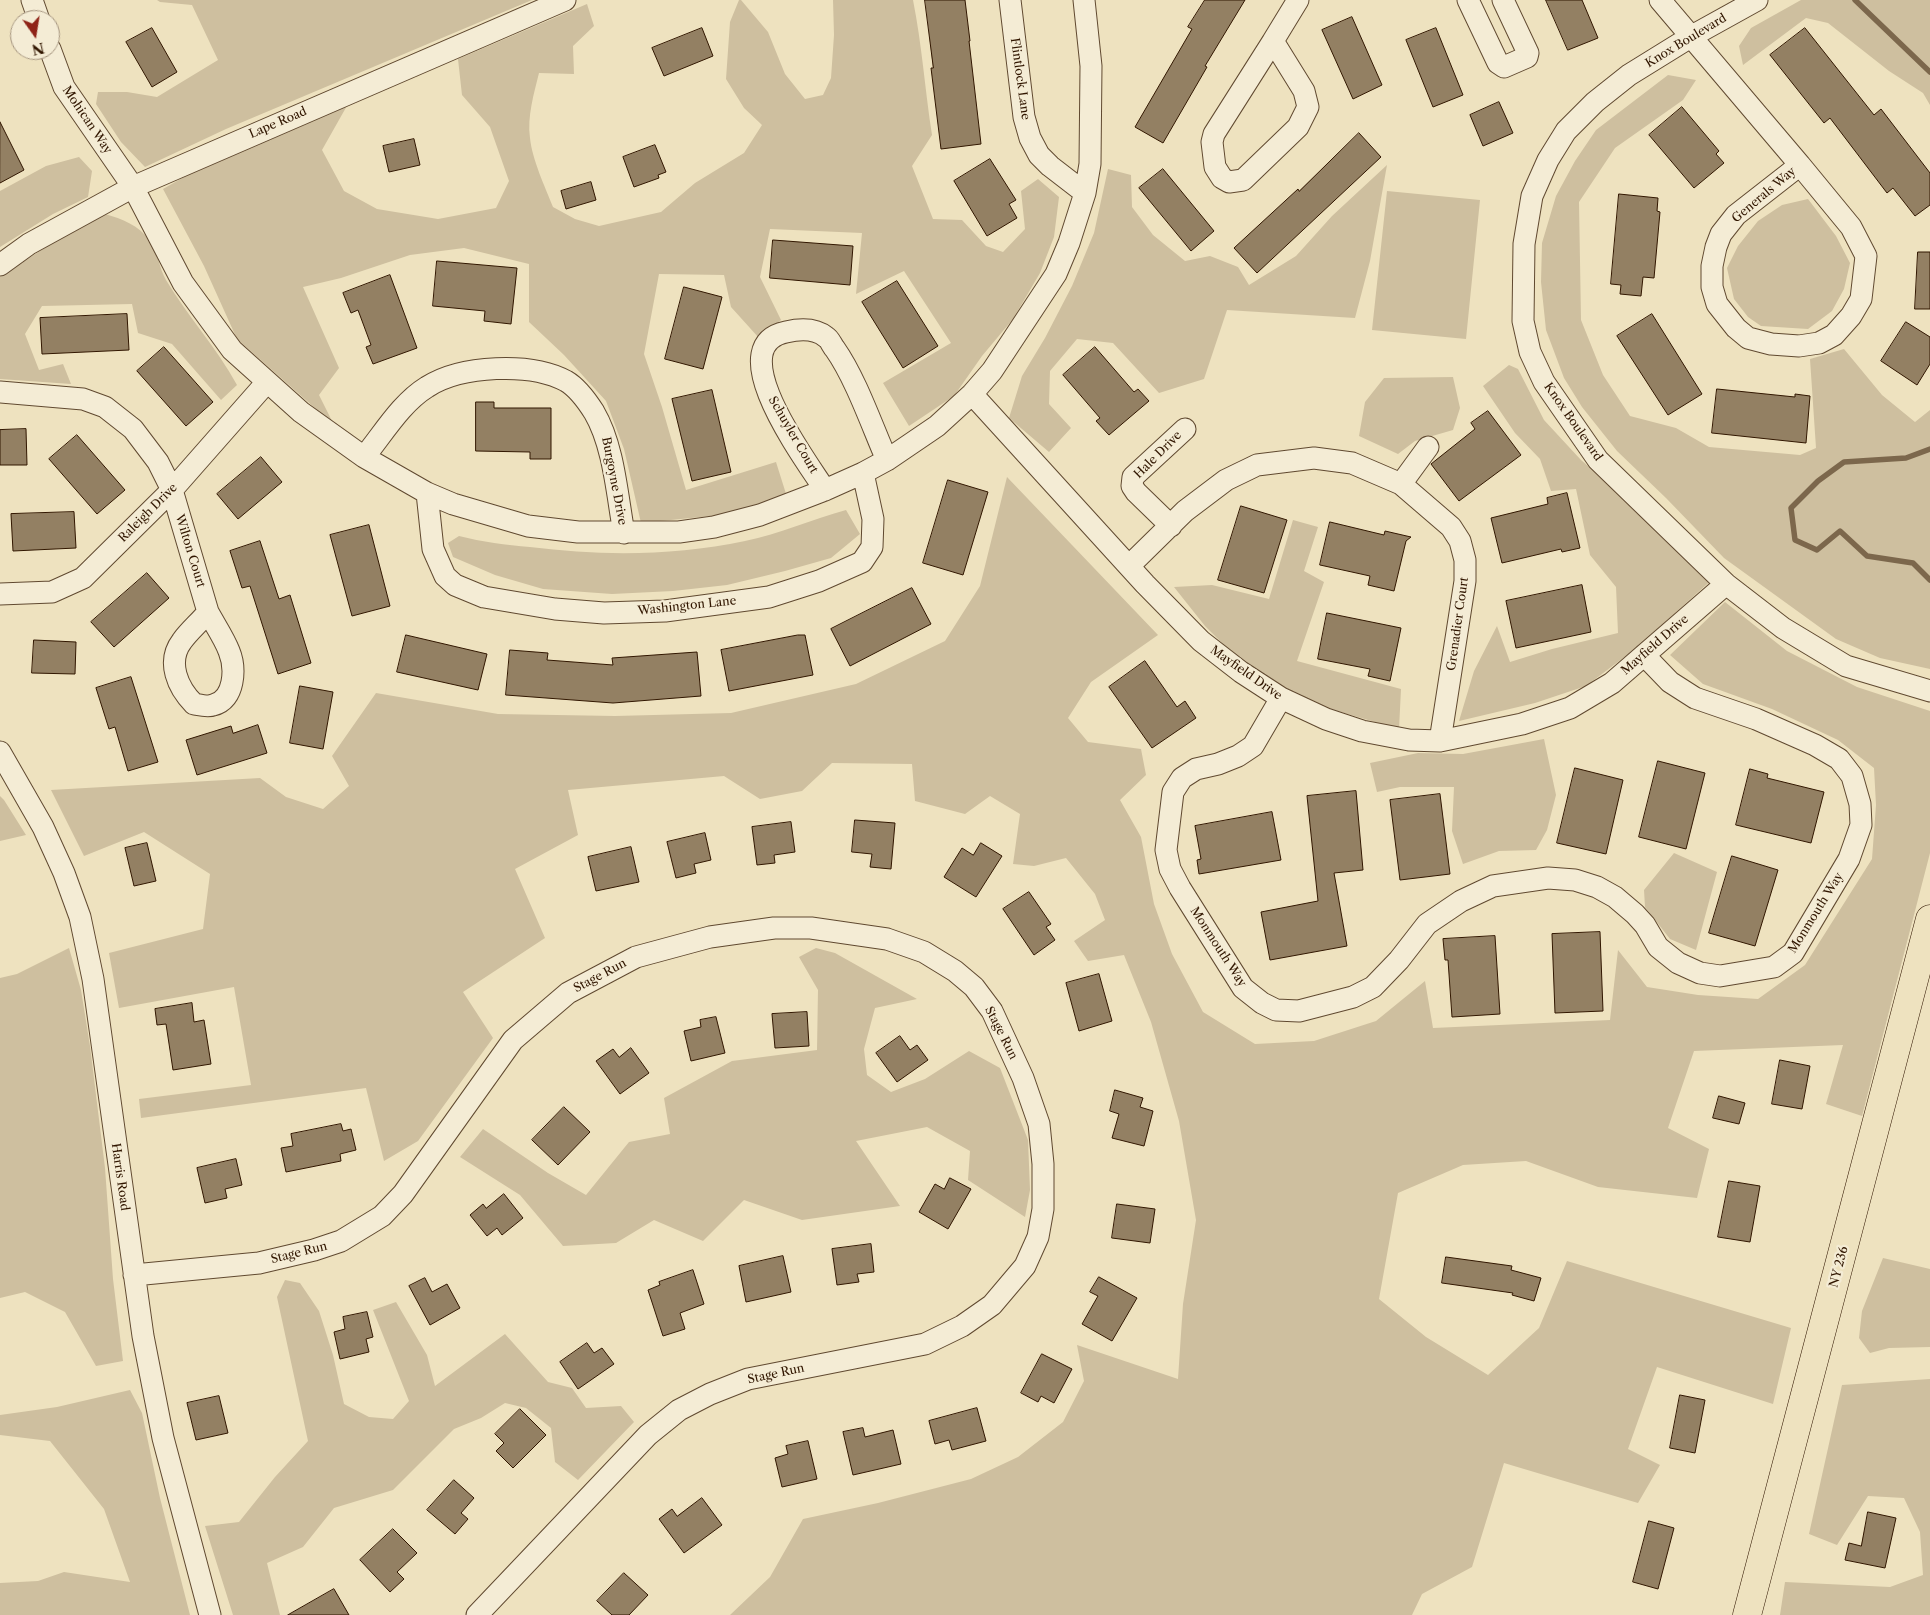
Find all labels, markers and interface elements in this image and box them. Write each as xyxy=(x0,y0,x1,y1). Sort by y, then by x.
north arrow xyxy=(10,10,60,60)
street label: Knox Boulevard xyxy=(1643,11,1729,71)
street label: Flintlock Lane xyxy=(1007,37,1033,121)
text: N xyxy=(30,39,46,59)
street label: Mohican Way xyxy=(59,83,115,157)
street label: Lape Road xyxy=(247,104,309,142)
street label: Generals Way xyxy=(1729,164,1799,226)
street label: Knox Boulevard xyxy=(1541,380,1605,464)
street label: Schuyler Court xyxy=(765,394,821,476)
street label: Hale Drive xyxy=(1131,428,1185,482)
street label: Burgoyne Drive xyxy=(598,436,630,526)
street label: Raleigh Drive xyxy=(116,481,180,545)
street label: Wilton Court xyxy=(172,513,208,589)
street label: Grenadier Court xyxy=(1444,576,1472,672)
street label: Washington Lane xyxy=(637,594,737,618)
street label: Mayfield Drive xyxy=(1618,612,1692,678)
street label: Mayfield Drive xyxy=(1207,643,1285,703)
street label: Monmouth Way xyxy=(1785,870,1847,956)
street label: Monmouth Way xyxy=(1187,904,1249,990)
street label: Stage Run xyxy=(571,956,629,996)
street label: Stage Run xyxy=(982,1004,1020,1062)
street label: Harris Road xyxy=(108,1142,132,1212)
street label: Stage Run xyxy=(269,1239,329,1267)
street label: NY 236 xyxy=(1827,1245,1851,1289)
street label: Stage Run xyxy=(746,1361,806,1387)

